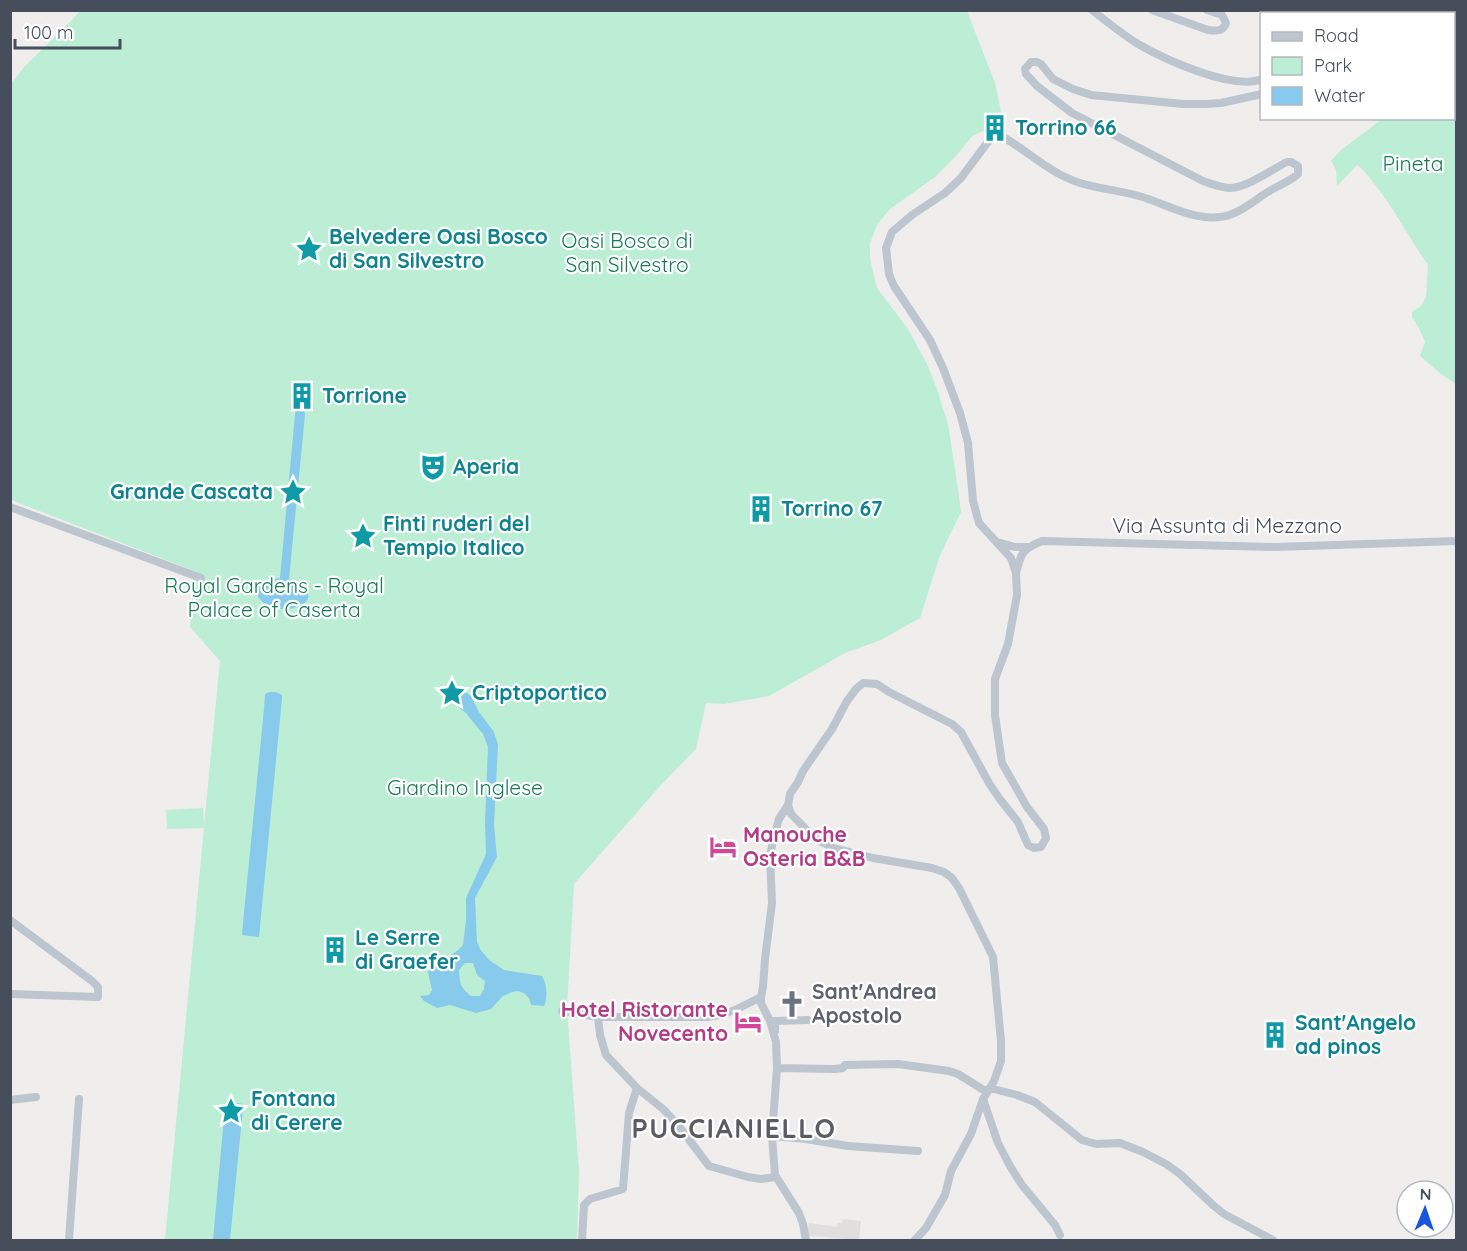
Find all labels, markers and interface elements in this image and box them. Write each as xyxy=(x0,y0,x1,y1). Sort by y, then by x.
scale bar xyxy=(15,12,120,50)
legend xyxy=(1260,12,1455,120)
text: 100 m xyxy=(24,21,73,44)
text: Road xyxy=(1314,24,1359,47)
text: Park xyxy=(1314,54,1352,77)
text: Water xyxy=(1314,84,1365,107)
building icon: Torrino 66 xyxy=(980,113,1010,143)
place label: Torrino 66 xyxy=(1015,114,1117,140)
park label: Pineta xyxy=(1383,150,1443,176)
place label: Belvedere Oasi Bosco di San Silvestro xyxy=(329,223,548,273)
park label: Oasi Bosco di San Silvestro xyxy=(561,227,693,277)
place icon: Belvedere Oasi Bosco di San Silvestro xyxy=(294,234,324,264)
building icon: Torrione xyxy=(287,381,317,411)
place label: Torrione xyxy=(322,382,407,408)
theatre icon: Aperia xyxy=(418,452,448,482)
place label: Aperia xyxy=(453,453,519,479)
place icon: Grande Cascata xyxy=(278,477,308,507)
place label: Grande Cascata xyxy=(110,478,273,504)
building icon: Torrino 67 xyxy=(746,494,776,524)
place label: Torrino 67 xyxy=(781,495,883,521)
place label: Finti ruderi del Tempio Italico xyxy=(383,510,530,560)
street label: Via Assunta di Mezzano xyxy=(1112,512,1342,538)
place icon: Finti ruderi del Tempio Italico xyxy=(348,521,378,551)
park label: Royal Gardens - Royal Palace of Caserta xyxy=(164,572,384,622)
place icon: Criptoportico xyxy=(437,678,467,708)
place label: Criptoportico xyxy=(472,679,607,705)
park label: Giardino Inglese xyxy=(387,774,543,800)
place label: Manouche Osteria B&B xyxy=(743,821,865,871)
hotel icon: Manouche Osteria B&B xyxy=(708,832,738,862)
place label: Le Serre di Graefer xyxy=(355,924,458,974)
building icon: Le Serre di Graefer xyxy=(320,935,350,965)
place label: Sant'Andrea Apostolo xyxy=(812,978,937,1028)
church icon: Sant'Andrea Apostolo xyxy=(777,989,807,1019)
place label: Hotel Ristorante Novecento xyxy=(561,996,728,1046)
hotel icon: Hotel Ristorante Novecento xyxy=(733,1007,763,1037)
place label: Sant'Angelo ad pinos xyxy=(1295,1009,1416,1059)
building icon: Sant'Angelo ad pinos xyxy=(1260,1020,1290,1050)
place label: Fontana di Cerere xyxy=(251,1085,343,1135)
place icon: Fontana di Cerere xyxy=(216,1096,246,1126)
district label: PUCCIANIELLO xyxy=(631,1111,837,1145)
north arrow xyxy=(1395,1179,1455,1239)
text: N xyxy=(1419,1184,1432,1204)

